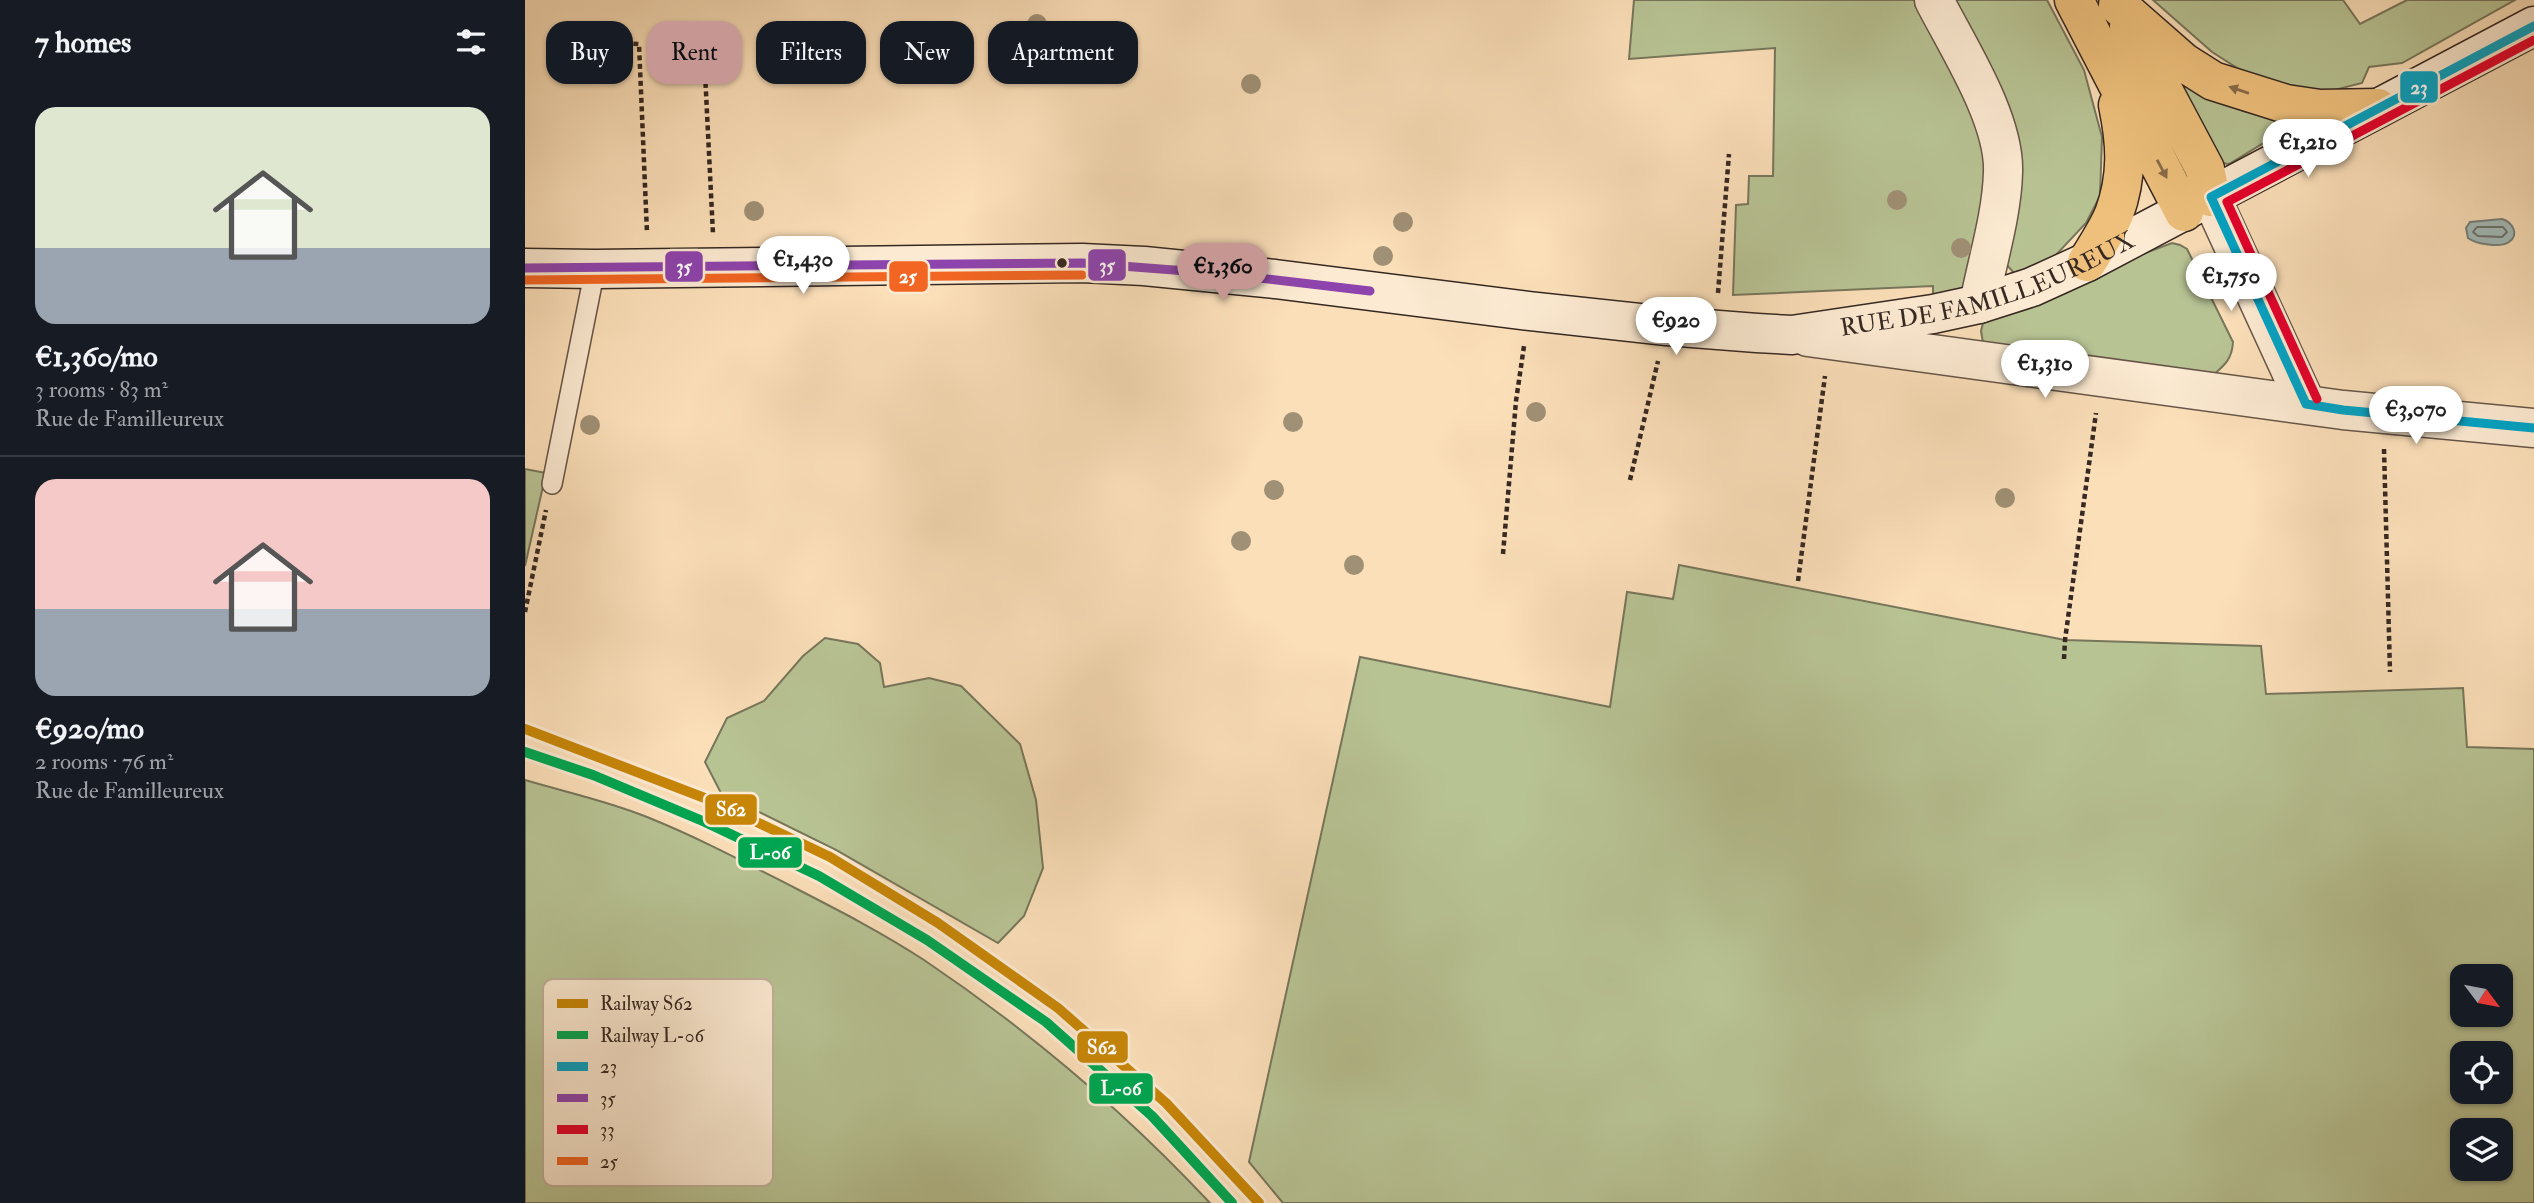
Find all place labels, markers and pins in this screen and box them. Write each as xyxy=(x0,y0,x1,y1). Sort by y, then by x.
pin: €1,210 xyxy=(2251,120,2365,179)
pin: €1,430 xyxy=(746,236,860,296)
pin: €1,360 xyxy=(1166,244,1280,303)
pin: €1,750 xyxy=(2174,254,2288,313)
unlabelled marker xyxy=(1055,256,1069,270)
pin: €920 xyxy=(1635,298,1717,357)
pin: €1,310 xyxy=(1988,340,2102,400)
pin: €3,070 xyxy=(2359,386,2473,446)

